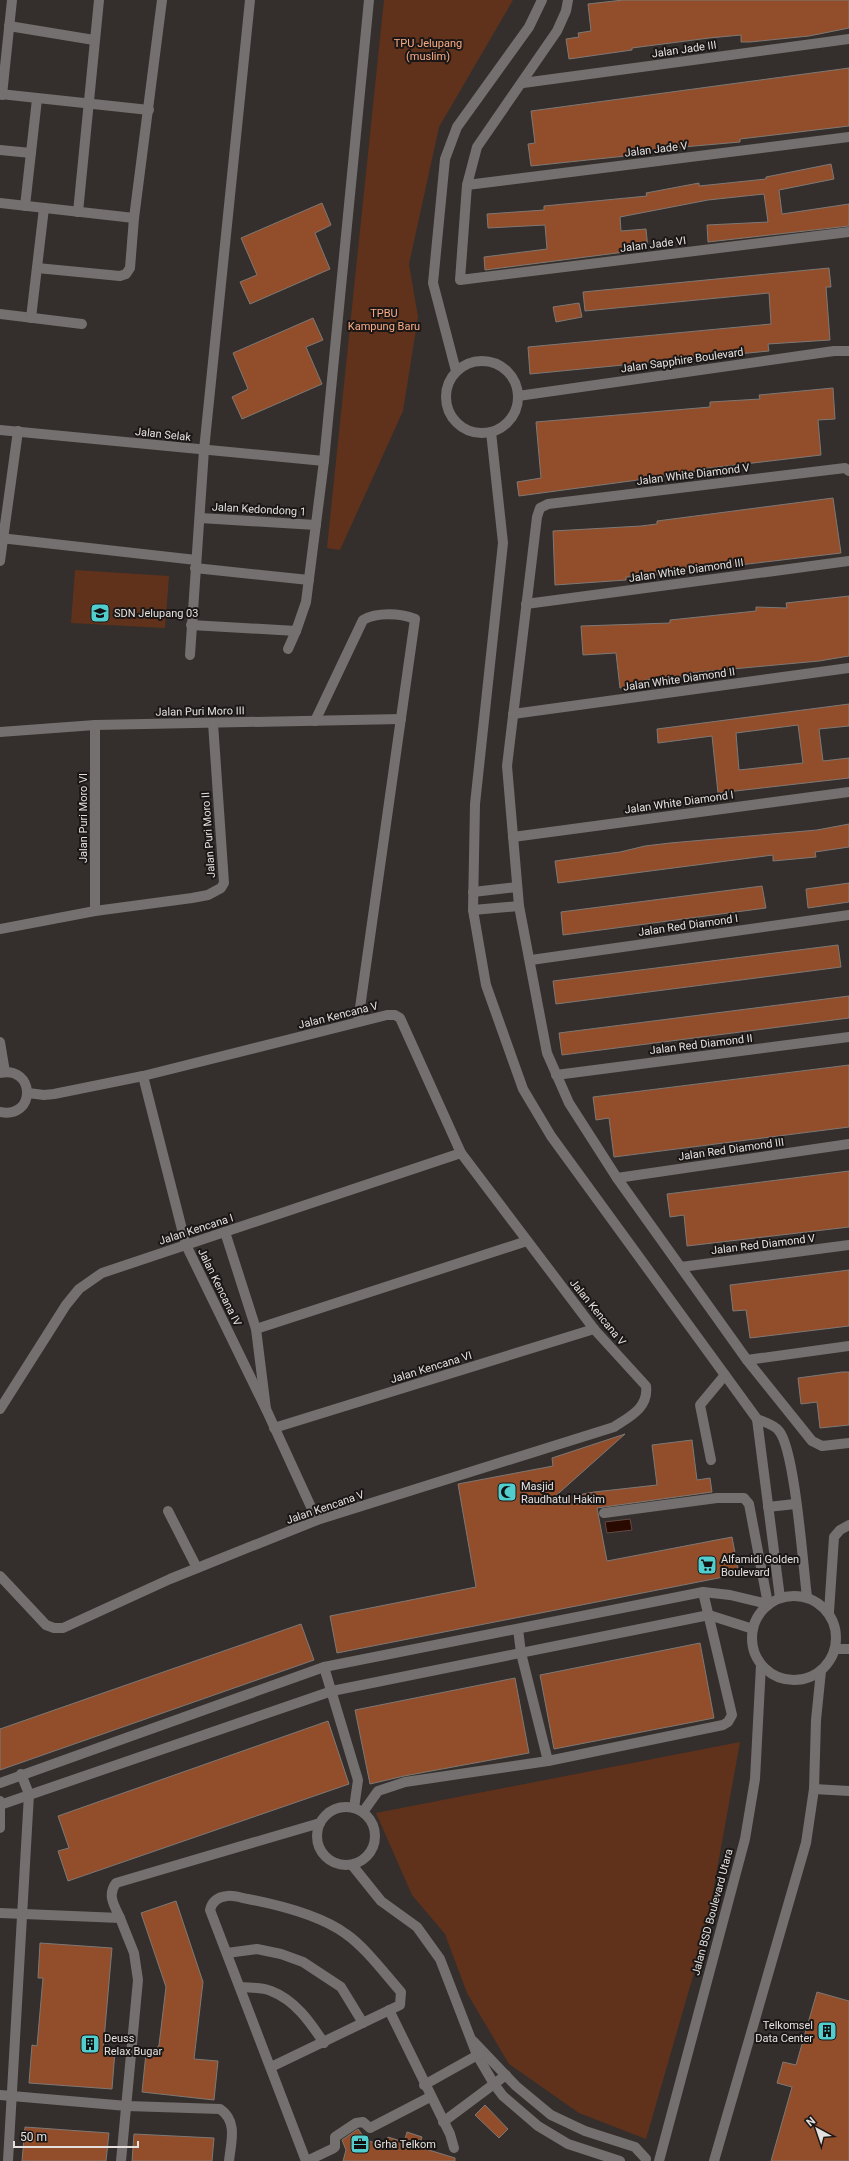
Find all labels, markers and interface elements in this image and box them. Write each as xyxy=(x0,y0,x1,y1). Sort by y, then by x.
park label: TPU Jelupang (muslim) xyxy=(394,37,462,63)
street label: Jalan Jade III xyxy=(651,39,717,60)
street label: Jalan Jade V xyxy=(624,139,688,160)
street label: Jalan Jade VI xyxy=(619,234,687,255)
park label: TPBU Kampung Baru xyxy=(348,307,420,333)
street label: Jalan Sapphire Boulevard xyxy=(620,345,744,376)
street label: Jalan Selak xyxy=(134,425,192,444)
street label: Jalan White Diamond V xyxy=(636,461,750,488)
street label: Jalan Kedondong 1 xyxy=(212,501,306,518)
street label: Jalan White Diamond III xyxy=(628,556,744,585)
school or university icon: SDN Jelupang 03 xyxy=(89,602,111,624)
place label: SDN Jelupang 03 xyxy=(114,607,198,620)
street label: Jalan White Diamond II xyxy=(622,665,736,694)
street label: Jalan Puri Moro III xyxy=(155,704,245,719)
street label: Jalan Puri Moro VI xyxy=(77,773,90,863)
street label: Jalan White Diamond I xyxy=(624,788,734,817)
street label: Jalan Puri Moro II xyxy=(199,792,218,878)
street label: Jalan Red Diamond I xyxy=(637,912,739,939)
street label: Jalan Kencana V xyxy=(297,999,379,1032)
street label: Jalan Red Diamond II xyxy=(649,1032,753,1057)
street label: Jalan Red Diamond III xyxy=(677,1136,785,1163)
street label: Jalan Kencana I xyxy=(157,1211,235,1248)
street label: Jalan Red Diamond V xyxy=(710,1232,816,1257)
street label: Jalan Kencana IV xyxy=(195,1246,244,1328)
street label: Jalan Kencana V xyxy=(567,1276,628,1348)
street label: Jalan Kencana VI xyxy=(389,1349,474,1386)
place label: Masjid Raudhatul Hakim xyxy=(521,1480,605,1506)
mosque icon: Masjid Raudhatul Hakim xyxy=(496,1481,518,1503)
street label: Jalan Kencana V xyxy=(284,1488,366,1527)
place label: Alfamidi Golden Boulevard xyxy=(721,1553,799,1579)
supermarket icon: Alfamidi Golden Boulevard xyxy=(696,1554,718,1576)
street label: Jalan BSD Boulevard Utara xyxy=(689,1847,736,1977)
place label: Telkomsel Data Center xyxy=(755,2019,813,2045)
building icon: Telkomsel Data Center xyxy=(816,2020,838,2042)
place label: Deuss Relax Bugar xyxy=(104,2032,163,2058)
building icon: Deuss Relax Bugar xyxy=(79,2033,101,2055)
north arrow xyxy=(797,2109,837,2149)
text: N xyxy=(804,2114,818,2129)
scale bar xyxy=(14,2123,138,2149)
text: 50 m xyxy=(20,2130,47,2144)
office icon: Grha Telkom xyxy=(349,2133,371,2155)
place label: Grha Telkom xyxy=(374,2138,436,2151)

